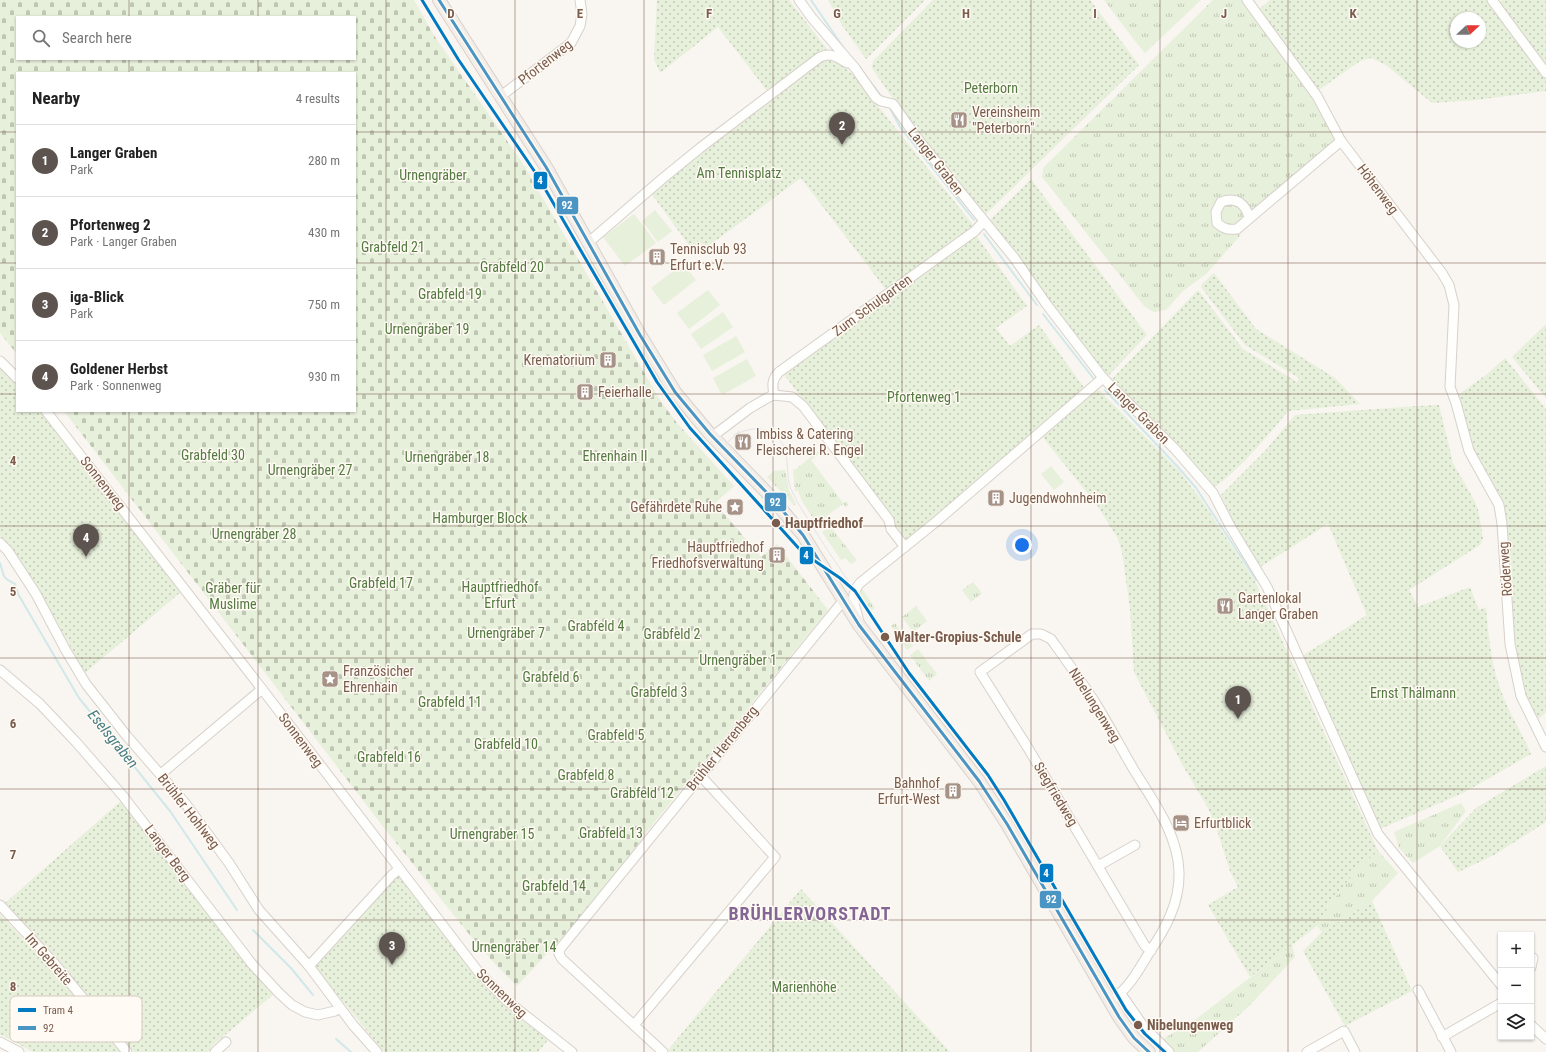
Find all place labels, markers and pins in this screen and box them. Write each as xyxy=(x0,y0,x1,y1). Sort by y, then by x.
place label: Vereinsheim "Peterborn" xyxy=(972,104,1040,136)
restaurant icon: Vereinsheim "Peterborn" xyxy=(949,110,969,130)
pin: 2 xyxy=(829,112,855,145)
place label: Tennisclub 93 Erfurt e.V. xyxy=(670,241,747,273)
building icon: Tennisclub 93 Erfurt e.V. xyxy=(647,247,667,267)
building icon: Krematorium xyxy=(598,350,618,370)
place label: Krematorium xyxy=(524,352,595,368)
building icon: Feierhalle xyxy=(575,382,595,402)
place label: Feierhalle xyxy=(598,384,652,400)
place label: Imbiss & Catering Fleischerei R. Engel xyxy=(756,426,864,458)
restaurant icon: Imbiss & Catering Fleischerei R. Engel xyxy=(733,432,753,452)
building icon: Jugendwohnheim xyxy=(986,488,1006,508)
place label: Jugendwohnheim xyxy=(1009,490,1106,506)
place icon: Gefährdete Ruhe xyxy=(725,497,745,517)
place label: Gefährdete Ruhe xyxy=(630,499,722,515)
place label: Hauptfriedhof xyxy=(785,515,864,531)
marker: Hauptfriedhof xyxy=(770,517,782,529)
pin: 4 xyxy=(73,524,99,557)
place label: Hauptfriedhof Friedhofsverwaltung xyxy=(651,539,765,571)
building icon: Hauptfriedhof Friedhofsverwaltung xyxy=(767,545,787,565)
place label: Gartenlokal Langer Graben xyxy=(1238,590,1318,622)
restaurant icon: Gartenlokal Langer Graben xyxy=(1215,596,1235,616)
place label: Walter-Gropius-Schule xyxy=(894,629,1022,645)
marker: Walter-Gropius-Schule xyxy=(879,631,891,643)
place label: Französicher Ehrenhain xyxy=(343,663,414,695)
place icon: Französicher Ehrenhain xyxy=(320,669,340,689)
pin: 1 xyxy=(1225,686,1251,719)
place label: Bahnhof Erfurt-West xyxy=(878,775,941,807)
building icon: Bahnhof Erfurt-West xyxy=(943,781,963,801)
hotel icon: Erfurtblick xyxy=(1171,813,1191,833)
place label: Erfurtblick xyxy=(1194,815,1252,831)
pin: 3 xyxy=(379,932,405,965)
place label: Nibelungenweg xyxy=(1147,1017,1233,1033)
marker: Nibelungenweg xyxy=(1132,1019,1144,1031)

